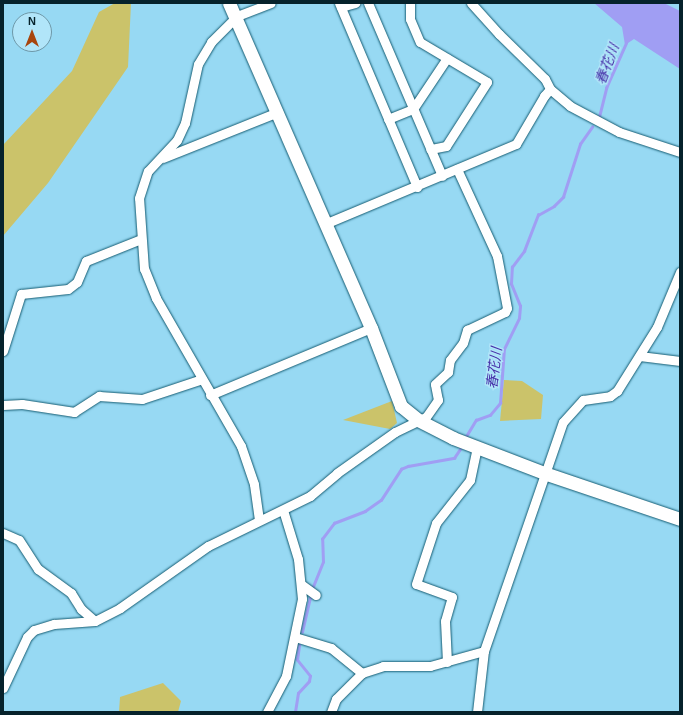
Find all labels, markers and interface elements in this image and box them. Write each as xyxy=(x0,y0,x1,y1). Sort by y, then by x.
north arrow xyxy=(12,12,52,52)
text: N xyxy=(28,15,36,27)
water label: 春花川 xyxy=(592,41,622,87)
water label: 春花川 xyxy=(483,346,505,390)

